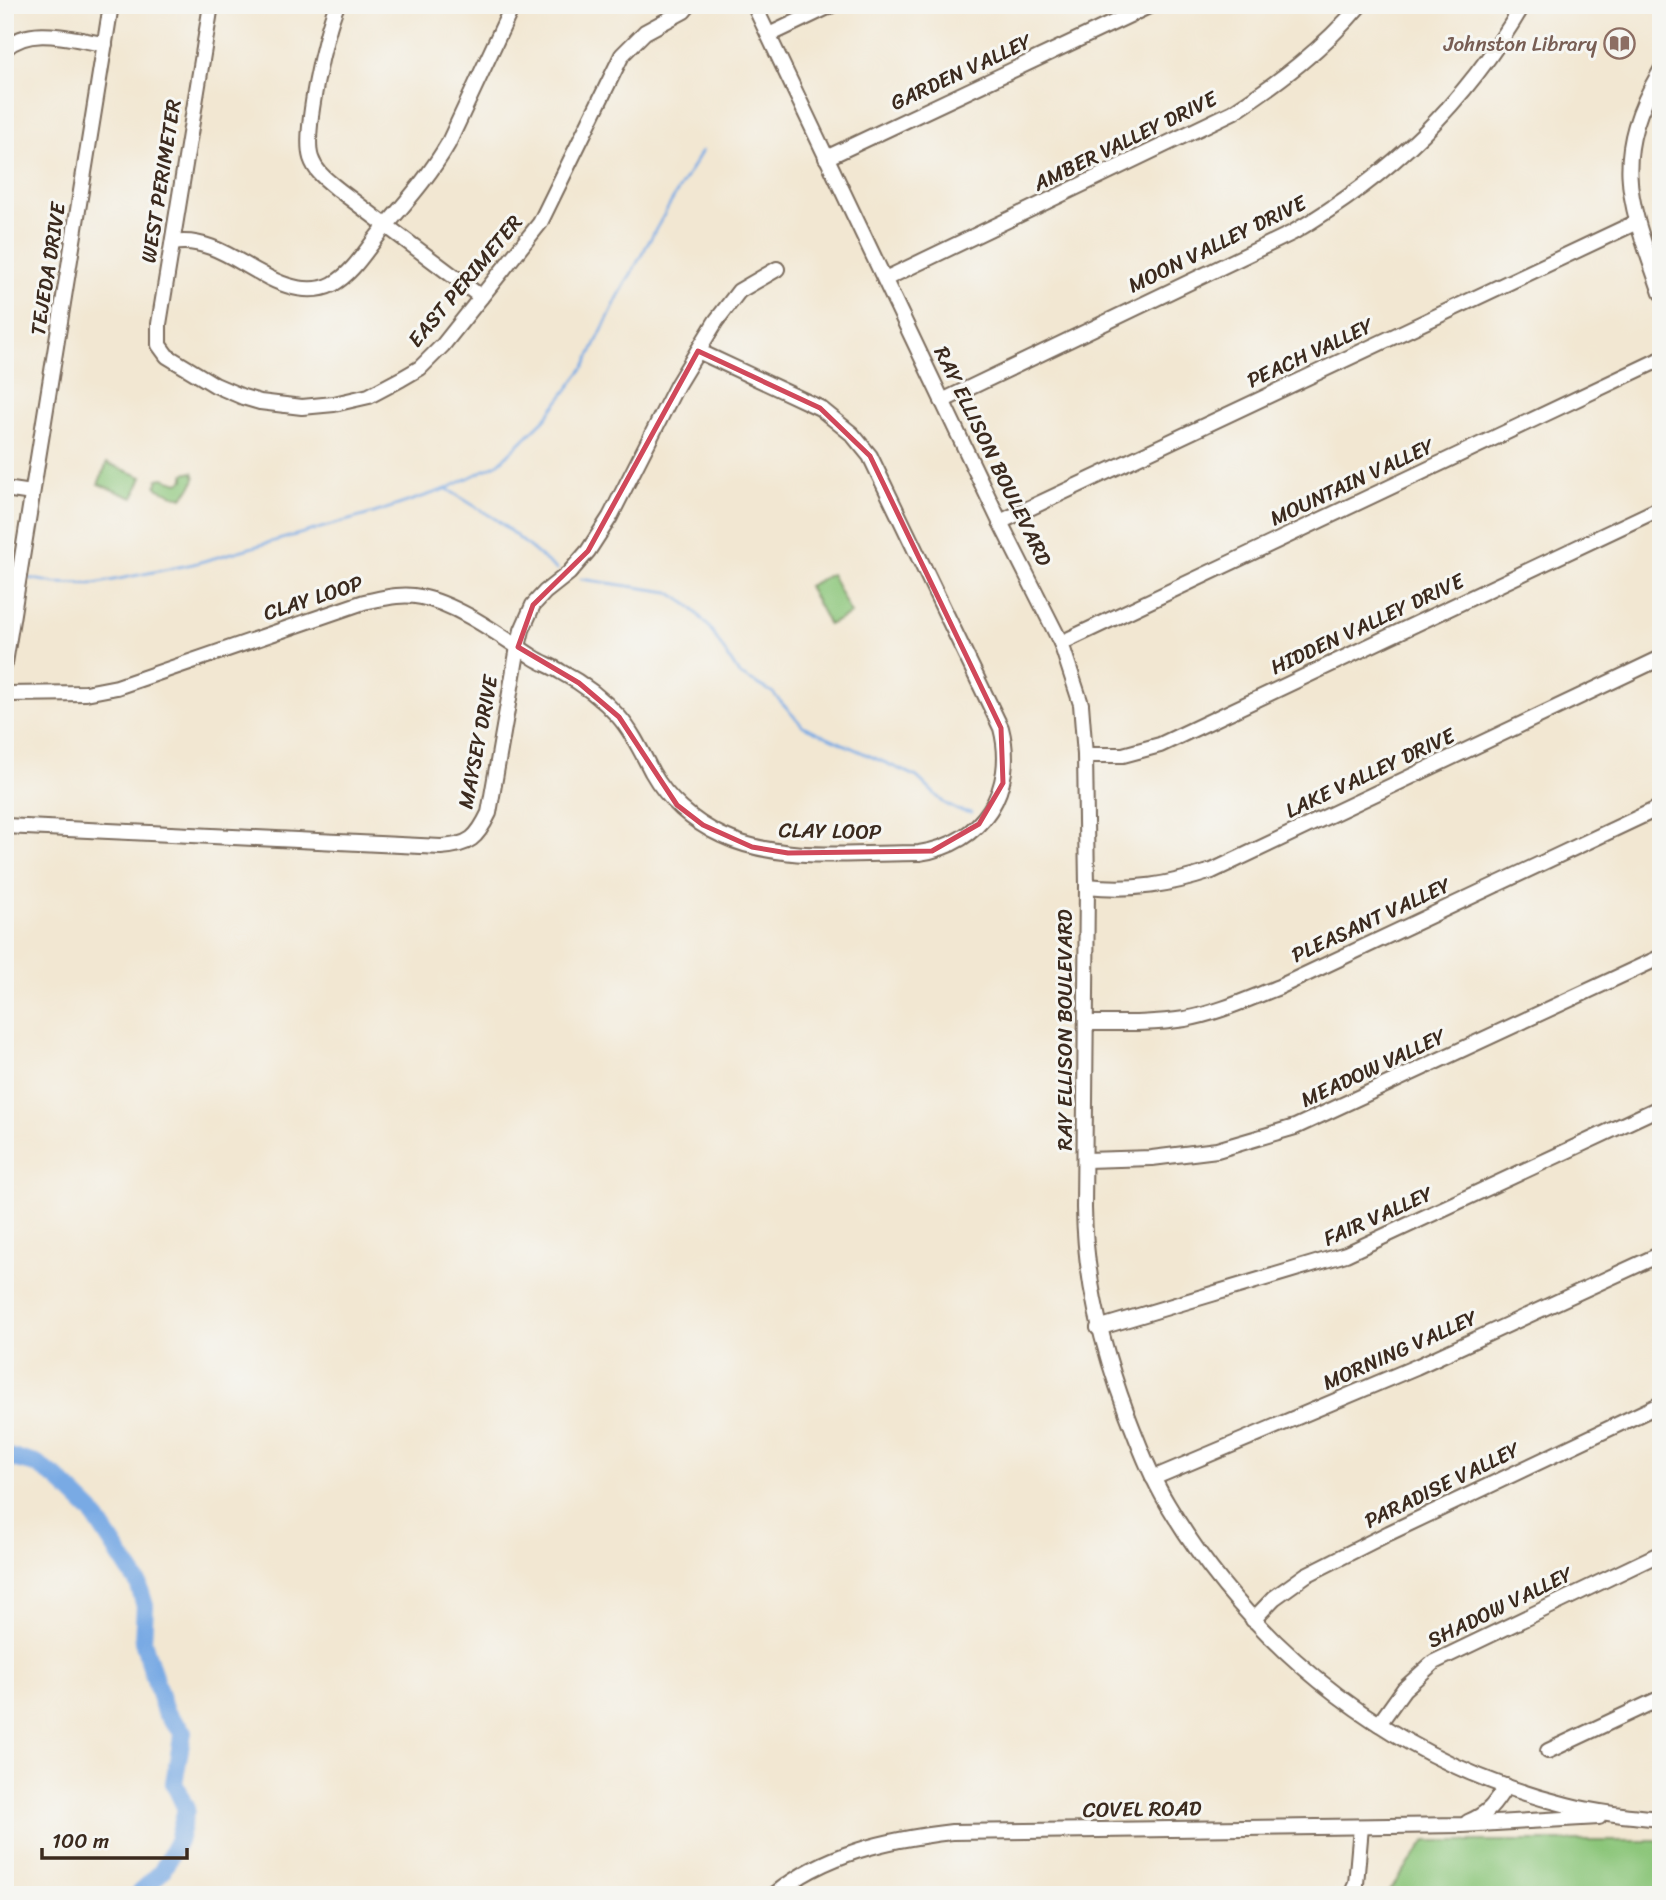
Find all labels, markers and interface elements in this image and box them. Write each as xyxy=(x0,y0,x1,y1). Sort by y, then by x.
street label: GARDEN VALLEY xyxy=(884,22,1039,121)
place label: Johnston Library xyxy=(1443,25,1597,63)
library icon: Johnston Library xyxy=(1603,27,1637,61)
street label: AMBER VALLEY DRIVE xyxy=(1026,79,1225,203)
street label: WEST PERIMETER xyxy=(129,96,193,266)
street label: MOON VALLEY DRIVE xyxy=(1121,184,1314,304)
street label: TEJEDA DRIVE xyxy=(19,198,77,338)
street label: EAST PERIMETER xyxy=(398,206,533,356)
street label: PEACH VALLEY xyxy=(1240,306,1381,399)
street label: RAY ELLISON BOULEVARD xyxy=(923,339,1063,573)
street label: MOUNTAIN VALLEY xyxy=(1263,427,1442,537)
street label: HIDDEN VALLEY DRIVE xyxy=(1264,562,1471,686)
street label: CLAY LOOP xyxy=(258,564,368,632)
street label: MAYSEY DRIVE xyxy=(446,671,510,812)
street label: LAKE VALLEY DRIVE xyxy=(1279,716,1462,829)
street label: CLAY LOOP xyxy=(778,811,882,851)
street label: PLEASANT VALLEY xyxy=(1285,866,1458,974)
street label: RAY ELLISON BOULEVARD xyxy=(1046,909,1084,1151)
street label: MEADOW VALLEY xyxy=(1294,1017,1453,1118)
street label: FAIR VALLEY xyxy=(1317,1175,1440,1257)
street label: MORNING VALLEY xyxy=(1316,1299,1484,1401)
street label: PARADISE VALLEY xyxy=(1358,1430,1528,1539)
street label: SHADOW VALLEY xyxy=(1420,1555,1581,1659)
street label: COVEL ROAD xyxy=(1082,1789,1202,1829)
scale bar xyxy=(42,1816,187,1860)
text: 100 m xyxy=(52,1822,109,1860)

